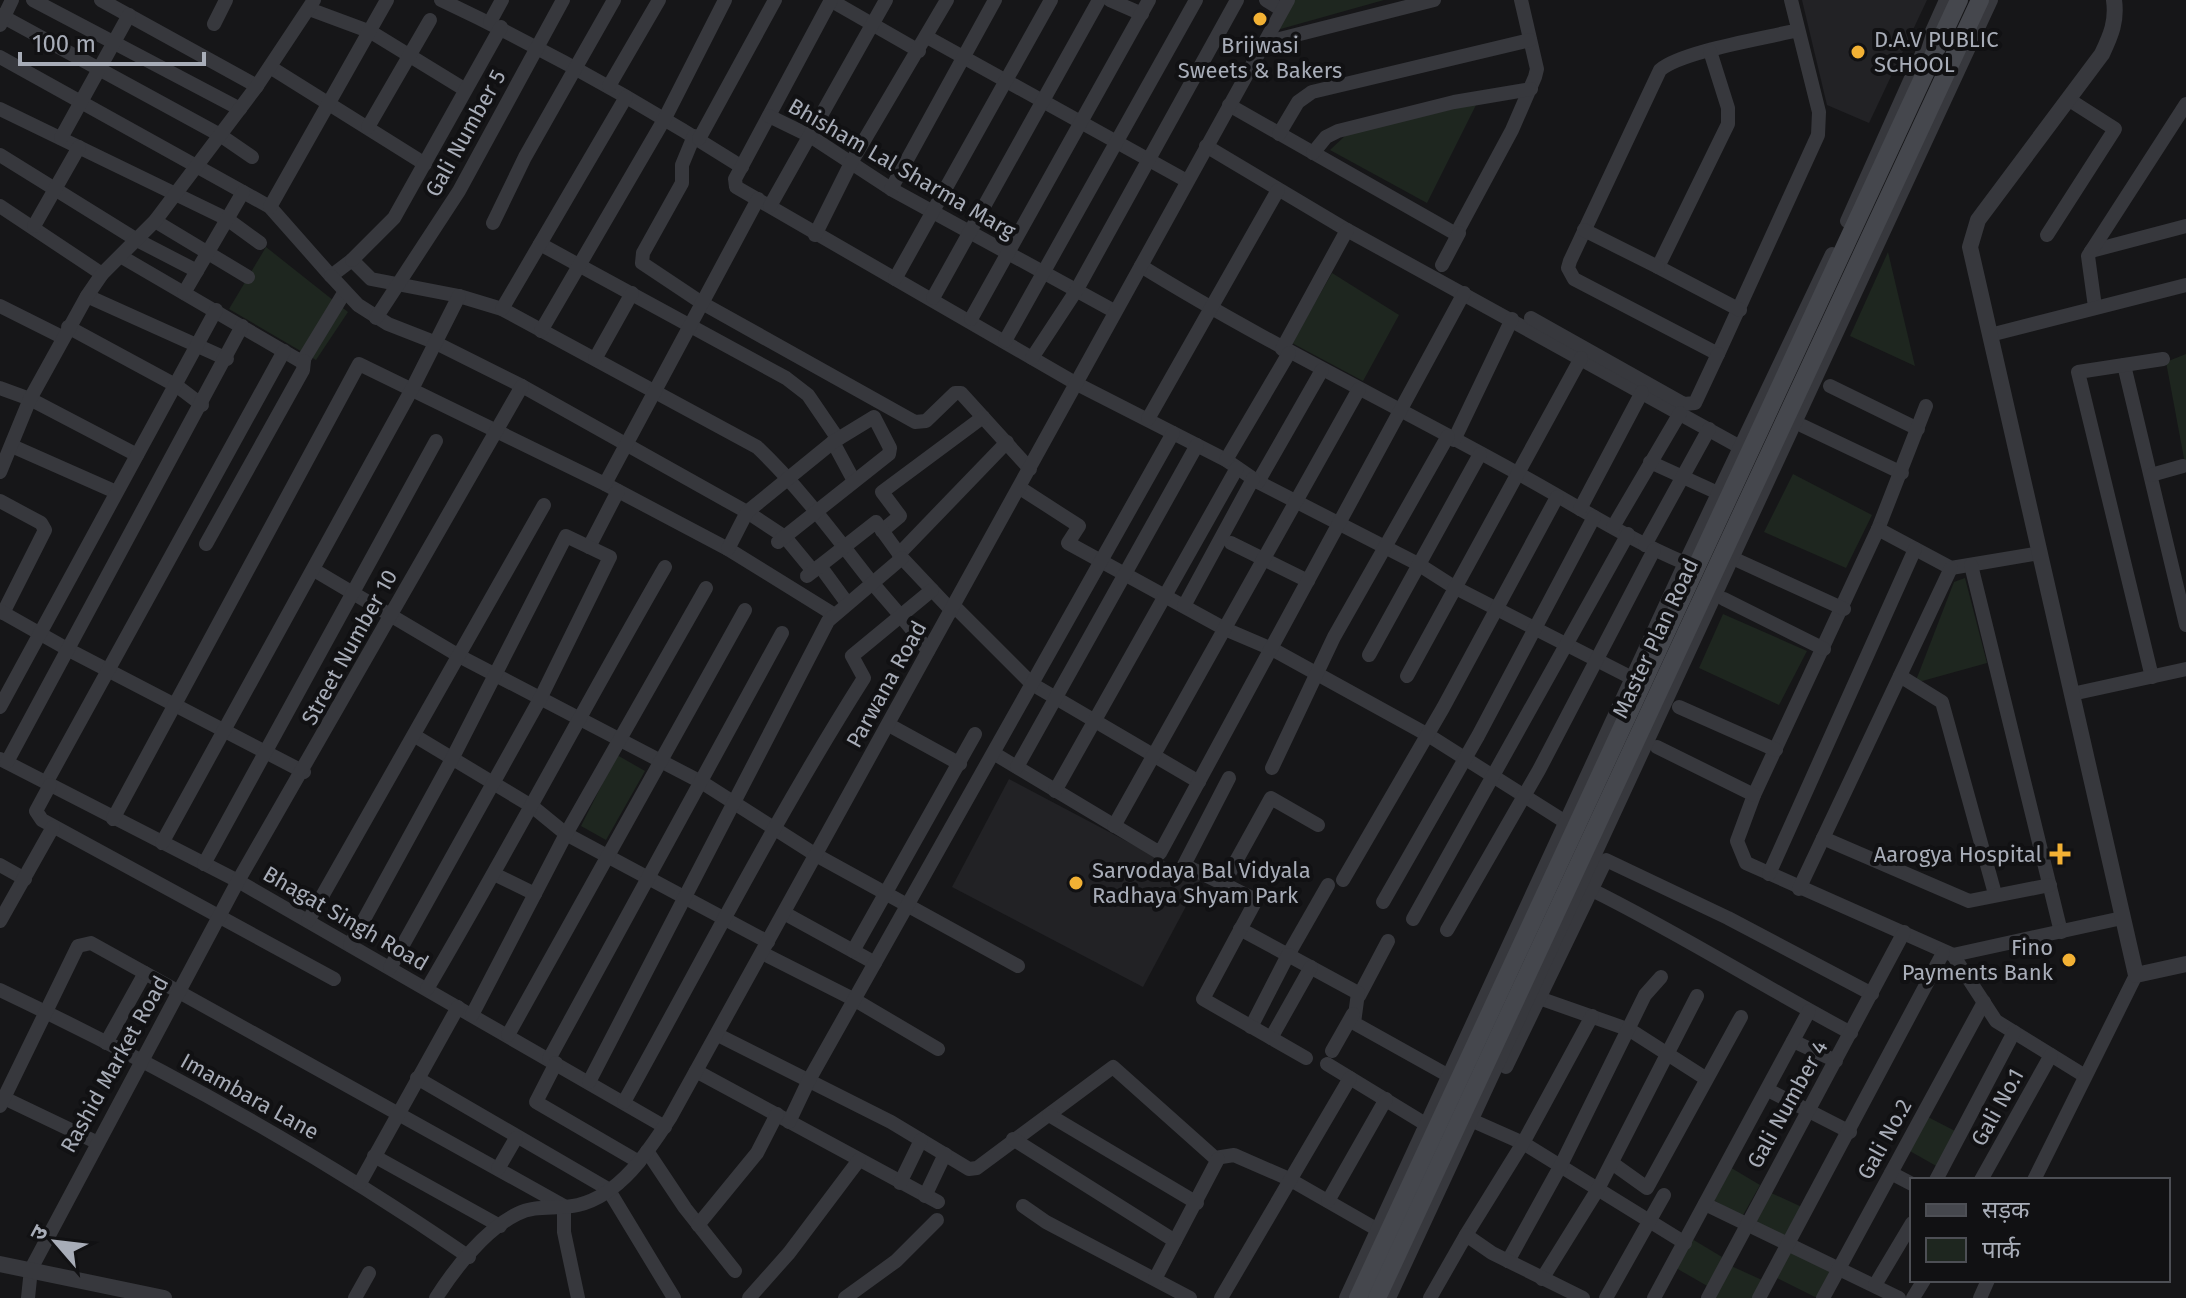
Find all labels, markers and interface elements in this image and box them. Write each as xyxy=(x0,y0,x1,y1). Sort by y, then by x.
marker: Brijwasi Sweets & Bakers xyxy=(1251,10,1269,28)
scale bar xyxy=(20,16,204,66)
place label: D.A.V PUBLIC SCHOOL xyxy=(1874,26,1999,78)
text: 100 m xyxy=(32,30,96,58)
place label: Brijwasi Sweets & Bakers xyxy=(1178,32,1342,84)
marker: D.A.V PUBLIC SCHOOL xyxy=(1849,43,1867,61)
street label: Gali Number 5 xyxy=(419,65,511,202)
street label: Bhisham Lal Sharma Marg xyxy=(783,92,1021,245)
street label: Master Plan Road xyxy=(1607,554,1704,722)
street label: Street Number 10 xyxy=(296,565,403,730)
street label: Parwana Road xyxy=(840,616,932,752)
place label: Aarogya Hospital xyxy=(1874,841,2042,868)
marker: Aarogya Hospital xyxy=(2049,843,2071,865)
place label: Sarvodaya Bal Vidyala Radhaya Shyam Park xyxy=(1092,857,1311,909)
street label: Bhagat Singh Road xyxy=(258,860,433,977)
marker: Sarvodaya Bal Vidyala Radhaya Shyam Park xyxy=(1067,874,1085,892)
place label: Fino Payments Bank xyxy=(1902,934,2054,986)
marker: Fino Payments Bank xyxy=(2060,951,2078,969)
street label: Rashid Market Road xyxy=(55,971,174,1158)
street label: Gali Number 4 xyxy=(1741,1035,1834,1173)
street label: Imambara Lane xyxy=(176,1047,324,1146)
street label: Gali No.1 xyxy=(1965,1064,2030,1151)
street label: Gali No.2 xyxy=(1851,1094,1918,1184)
legend xyxy=(1910,1178,2170,1282)
text: सड़क xyxy=(1982,1196,2030,1224)
north arrow xyxy=(16,1202,96,1282)
text: उ xyxy=(24,1220,54,1245)
text: पार्क xyxy=(1982,1236,2021,1264)

